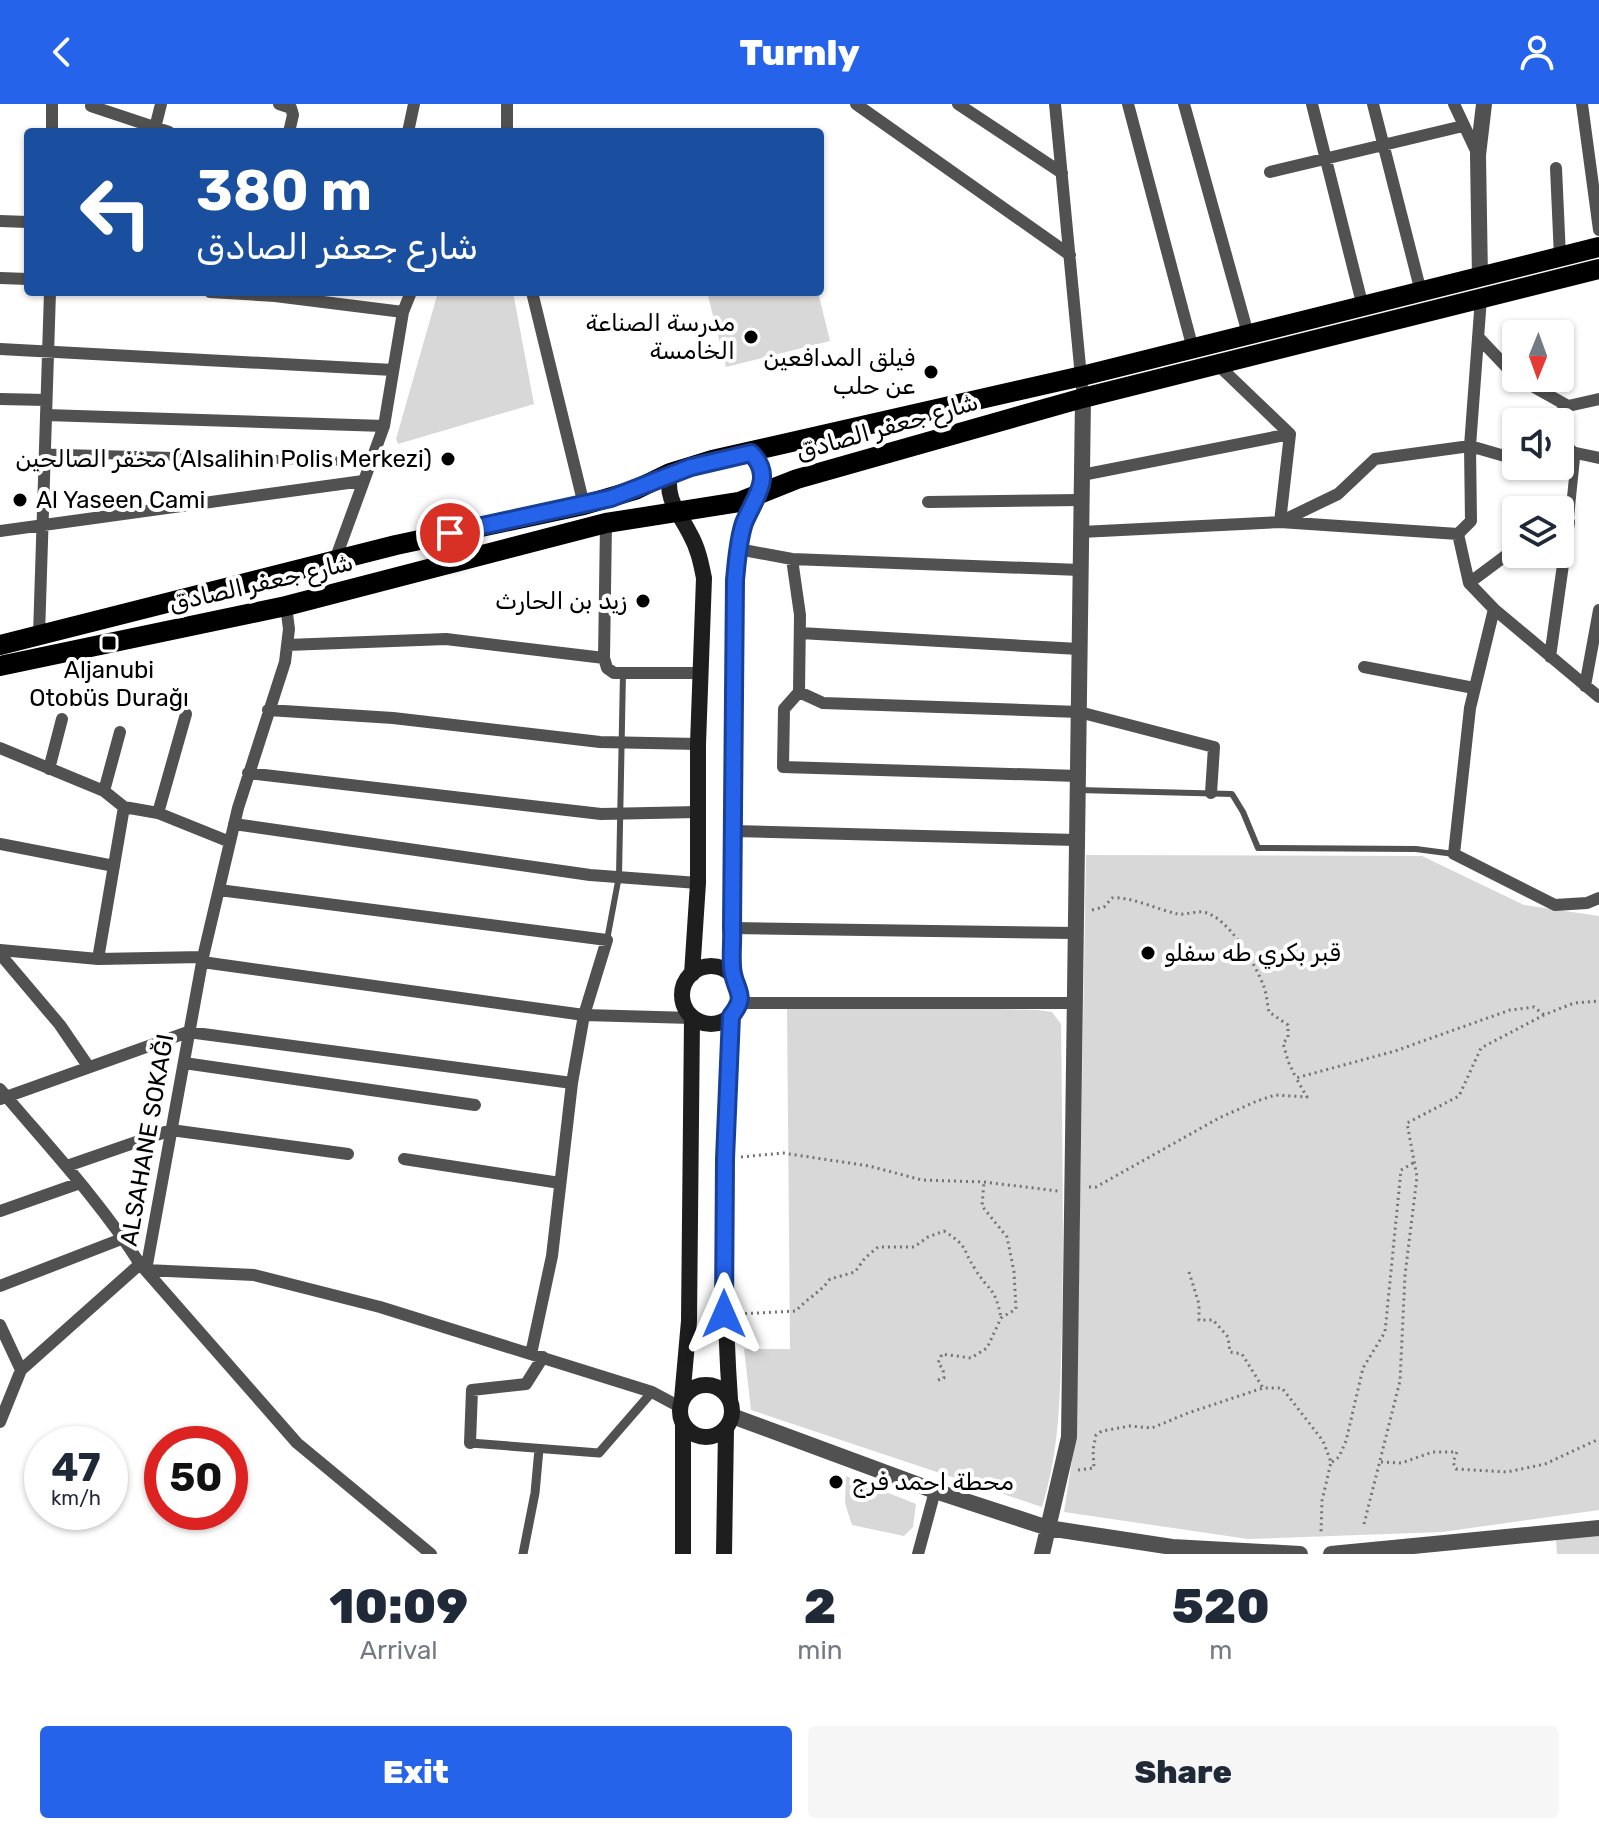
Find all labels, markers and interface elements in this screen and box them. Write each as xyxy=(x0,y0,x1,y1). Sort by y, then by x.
icon: back xyxy=(40,30,84,74)
icon: person xyxy=(1515,30,1559,74)
text: Turnly xyxy=(739,31,860,74)
text: 380 m xyxy=(196,158,372,224)
icon: left xyxy=(64,160,168,264)
text: شارع جعفر الصادق xyxy=(196,225,478,268)
place label: مدرسة الصناعة الخامسة xyxy=(585,309,735,365)
north arrow xyxy=(1502,320,1574,392)
map controls xyxy=(1502,320,1574,568)
marker: مدرسة الصناعة الخامسة xyxy=(742,328,760,346)
place label: فيلق المدافعين عن حلب xyxy=(763,344,915,400)
marker: فيلق المدافعين عن حلب xyxy=(922,363,940,381)
street label: شارع جعفر الصادق xyxy=(793,388,982,468)
button: sound xyxy=(1502,408,1574,480)
place label: مخفر الصالحين (Alsalihin Polis Merkezi) xyxy=(16,445,432,473)
marker: مخفر الصالحين (Alsalihin Polis Merkezi) xyxy=(439,450,457,468)
place label: Al Yaseen Cami xyxy=(36,486,205,514)
marker: Al Yaseen Cami xyxy=(11,491,29,509)
button: layers xyxy=(1502,496,1574,568)
pin xyxy=(416,499,484,567)
icon: arrive xyxy=(428,511,472,555)
street label: شارع جعفر الصادق xyxy=(166,548,356,620)
place label: زيد بن الحارث xyxy=(495,587,627,615)
marker: زيد بن الحارث xyxy=(634,592,652,610)
marker: Aljanubi Otobüs Durağı xyxy=(100,634,118,652)
place label: Aljanubi Otobüs Durağı xyxy=(29,656,189,712)
place label: قبر بكري طه سفلو xyxy=(1164,939,1340,970)
marker: قبر بكري طه سفلو xyxy=(1139,944,1157,962)
street label: ALSAHANE SOKAĞI xyxy=(115,1032,179,1248)
position arrow xyxy=(682,1272,766,1356)
speed limit sign: 50 xyxy=(144,1426,248,1530)
text: 47 xyxy=(51,1444,101,1491)
place label: محطة احمد فرج xyxy=(852,1468,1014,1498)
marker: محطة احمد فرج xyxy=(827,1473,845,1491)
text: km/h xyxy=(51,1486,101,1510)
text: 10:09 xyxy=(329,1578,468,1635)
text: 2 xyxy=(804,1578,836,1635)
text: 520 xyxy=(1172,1578,1270,1635)
text: Arrival xyxy=(360,1635,438,1666)
text: min xyxy=(797,1635,842,1666)
text: m xyxy=(1209,1635,1232,1666)
button: Exit xyxy=(40,1726,792,1818)
button: Share xyxy=(808,1726,1559,1818)

